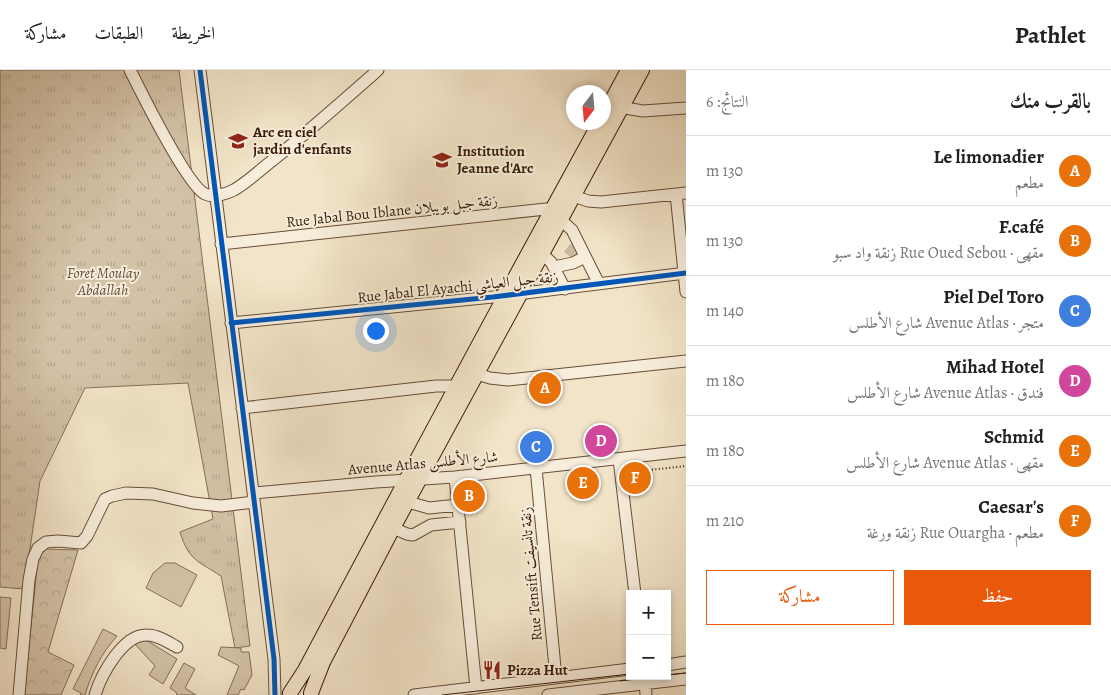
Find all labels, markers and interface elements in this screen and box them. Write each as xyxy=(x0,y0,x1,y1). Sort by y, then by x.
text: Pathlet xyxy=(1015,19,1086,51)
text: مشاركة xyxy=(25,21,66,45)
text: الطبقات xyxy=(94,21,143,45)
text: الخريطة xyxy=(171,21,215,45)
north arrow xyxy=(566,85,611,130)
text: بالقرب منك xyxy=(1010,87,1091,115)
text: النتائج: 6 xyxy=(706,91,748,113)
place label: Arc en ciel jardin d'enfants xyxy=(252,122,352,159)
school or university icon: Arc en ciel jardin d'enfants xyxy=(227,130,249,152)
place label: Institution Jeanne d'Arc xyxy=(457,141,534,178)
text: Le limonadier xyxy=(933,144,1044,170)
school or university icon: Institution Jeanne d'Arc xyxy=(431,149,453,171)
text: 130 m xyxy=(706,160,743,182)
text: A xyxy=(1070,160,1080,182)
text: مطعم xyxy=(1015,172,1044,194)
street label: Rue Jabal Bou Iblane زنقة جبل بويبلان xyxy=(285,190,499,233)
text: F.café xyxy=(999,214,1044,240)
text: 130 m xyxy=(706,230,743,252)
text: B xyxy=(1070,230,1080,252)
text: مقهى · Rue Oued Sebou زنقة واد سبو xyxy=(833,242,1044,264)
park label: Foret Moulay Abdallah xyxy=(67,263,140,300)
street label: Rue Jabal El Ayachi زنقة جبل العياشي xyxy=(356,266,560,311)
text: Piel Del Toro xyxy=(943,284,1044,310)
text: 140 m xyxy=(706,300,744,322)
text: C xyxy=(1070,300,1080,322)
text: متجر · Avenue Atlas شارع الأطلس xyxy=(849,312,1044,334)
your location xyxy=(363,318,389,344)
text: Mihad Hotel xyxy=(946,354,1044,380)
pin: A xyxy=(529,369,561,407)
text: 180 m xyxy=(706,370,744,392)
text: D xyxy=(1069,370,1081,392)
text: فندق · Avenue Atlas شارع الأطلس xyxy=(847,382,1044,404)
pin: D xyxy=(585,422,617,460)
text: Schmid xyxy=(984,424,1044,450)
pin: C xyxy=(520,428,552,466)
text: 180 m xyxy=(706,440,744,462)
text: E xyxy=(1070,440,1080,462)
street label: Avenue Atlas شارع الأطلس xyxy=(346,445,499,483)
text: مقهى · Avenue Atlas شارع الأطلس xyxy=(846,452,1044,474)
pin: F xyxy=(619,459,651,497)
pin: E xyxy=(567,464,599,502)
pin: B xyxy=(453,477,485,515)
text: Caesar's xyxy=(978,494,1044,520)
street label: Rue Tensift زنقة تانسيفت xyxy=(515,506,547,642)
text: 210 m xyxy=(706,510,744,532)
text: F xyxy=(1071,510,1079,532)
text: مطعم · Rue Ouargha زنقة ورغة xyxy=(867,522,1044,544)
button: مشاركة xyxy=(706,570,894,625)
button: حفظ xyxy=(904,570,1091,625)
map controls xyxy=(626,590,671,680)
button: + xyxy=(626,590,671,635)
button: − xyxy=(626,635,671,680)
restaurant icon: Pizza Hut xyxy=(481,659,503,681)
place label: Pizza Hut xyxy=(507,660,568,680)

